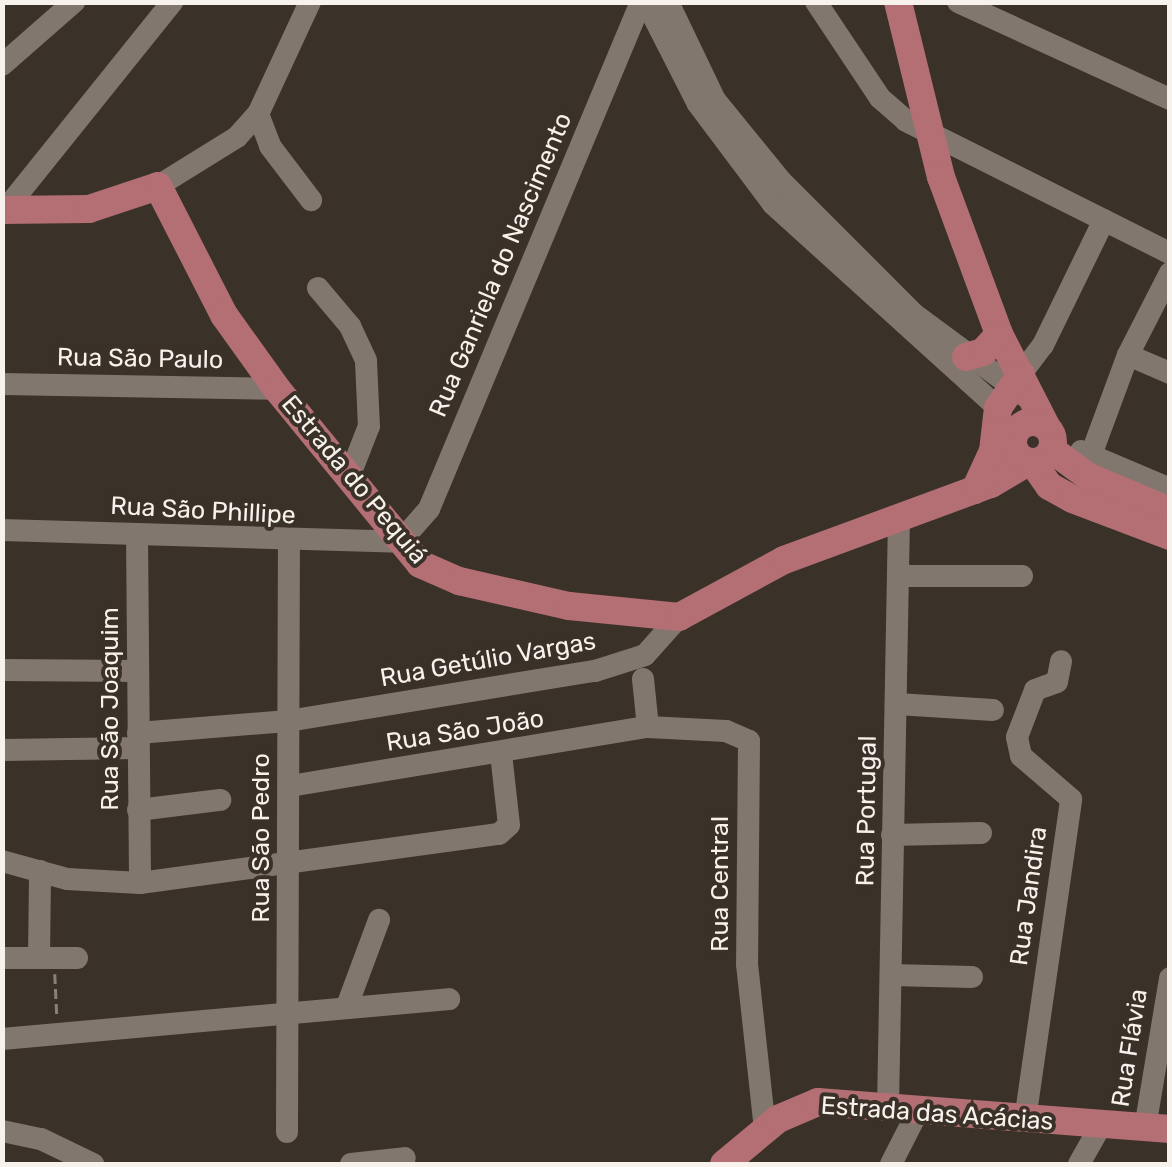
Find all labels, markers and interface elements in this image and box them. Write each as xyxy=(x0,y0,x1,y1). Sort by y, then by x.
street label: Rua Ganriela do Nascimento xyxy=(423,108,579,422)
street label: Rua São Paulo xyxy=(57,343,223,375)
street label: Estrada do Pequiá xyxy=(275,390,433,570)
street label: Rua São Phillipe xyxy=(110,491,296,531)
street label: Rua São Joaquim xyxy=(95,607,125,811)
street label: Rua Getúlio Vargas xyxy=(377,626,599,694)
street label: Rua São João xyxy=(384,704,546,758)
street label: Rua Portugal xyxy=(851,735,883,887)
street label: Rua São Pedro xyxy=(246,753,276,923)
street label: Rua Central xyxy=(705,816,735,952)
street label: Rua Jandira xyxy=(1004,825,1054,967)
street label: Rua Flávia xyxy=(1106,987,1154,1109)
street label: Estrada das Acácias xyxy=(819,1091,1055,1137)

